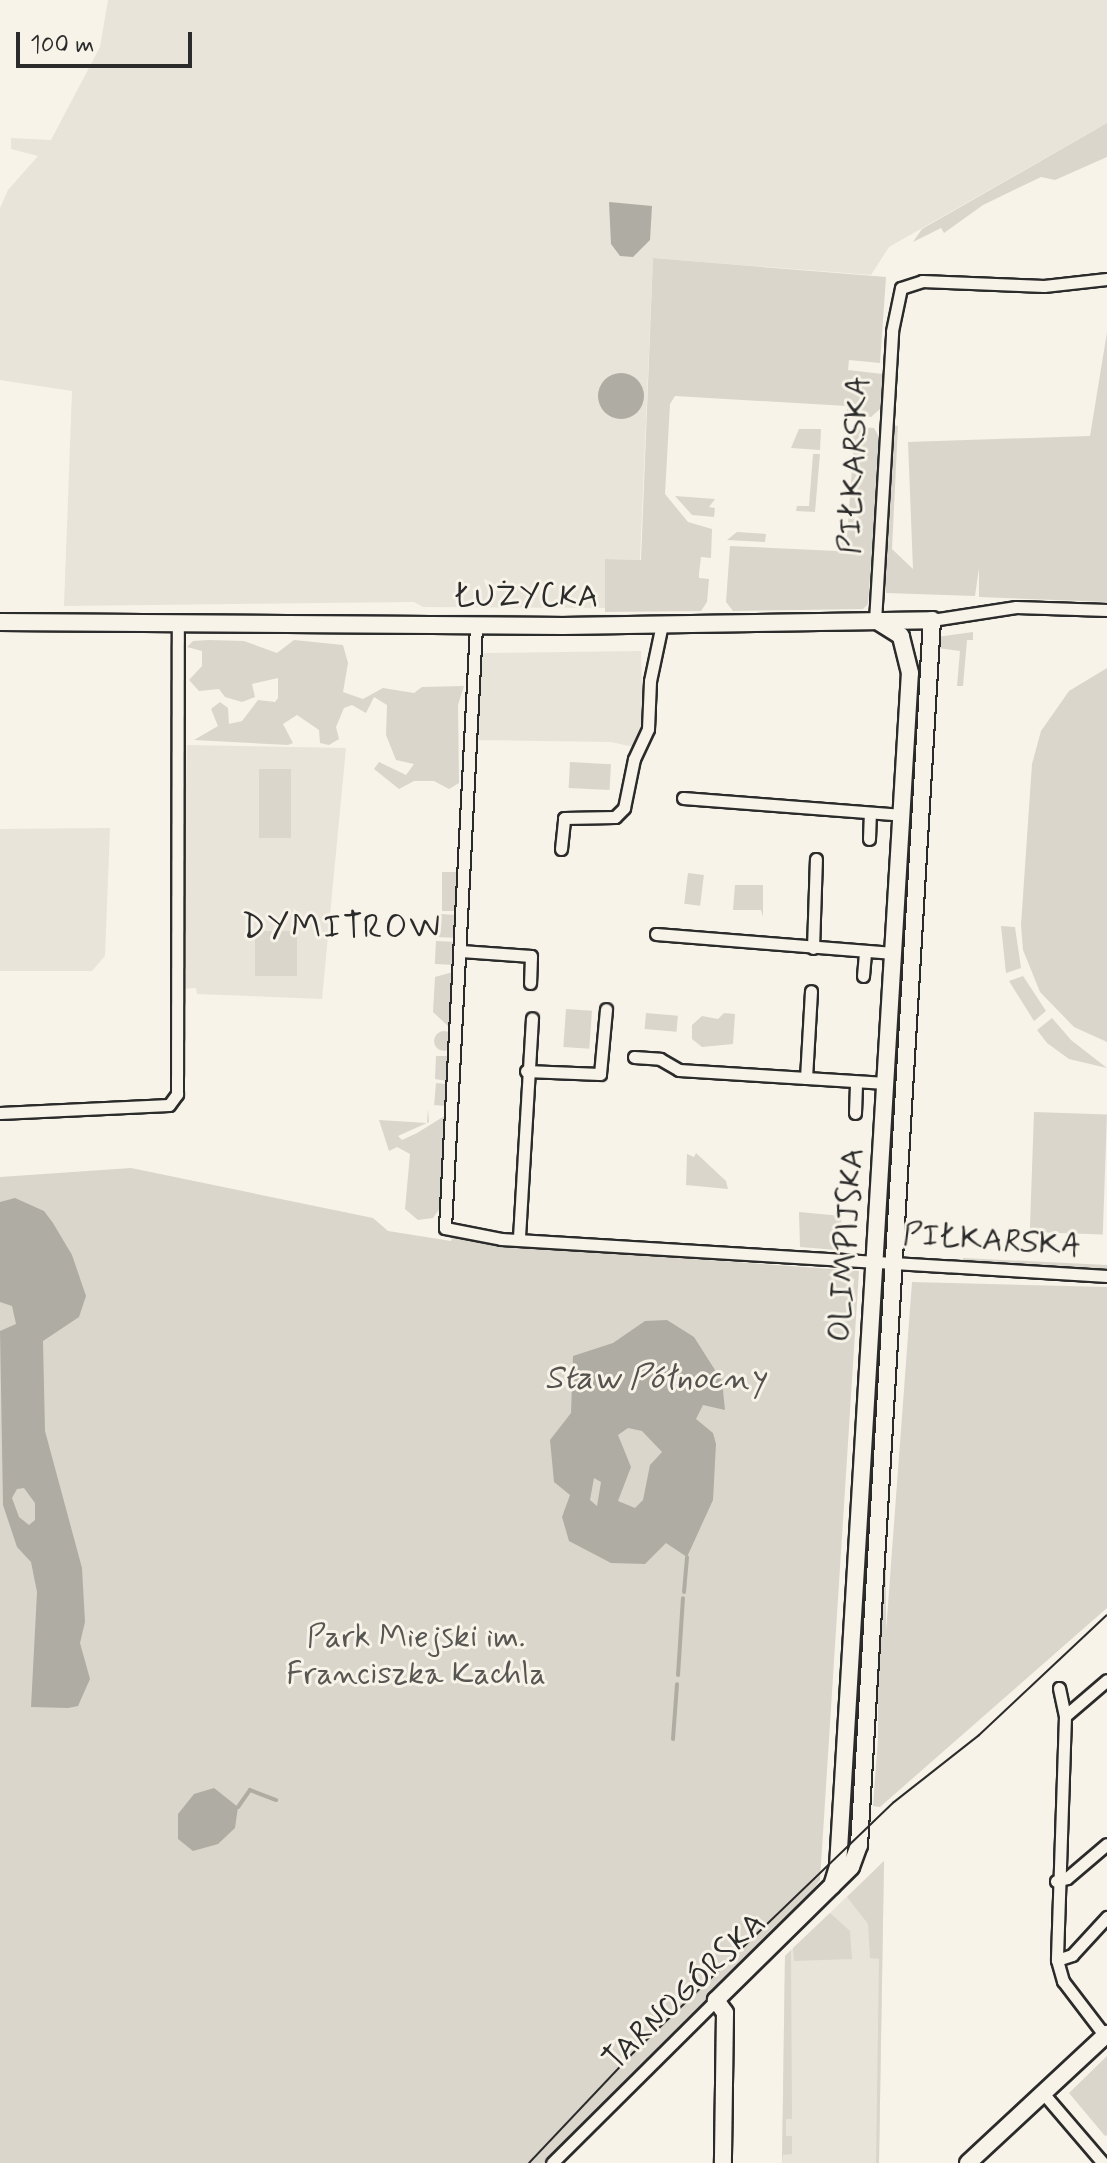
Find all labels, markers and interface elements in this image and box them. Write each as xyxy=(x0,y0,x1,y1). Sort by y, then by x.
scale bar xyxy=(20,16,196,66)
text: 100 m xyxy=(30,30,94,61)
street label: PIŁKARSKA xyxy=(831,375,879,555)
street label: ŁUŻYCKA xyxy=(454,578,598,616)
district label: DYMITROW xyxy=(245,908,439,948)
street label: OLIMPIJSKA xyxy=(821,1147,873,1343)
street label: PIŁKARSKA xyxy=(902,1216,1082,1266)
water label: Staw Północny xyxy=(545,1359,765,1399)
park label: Park Miejski im. Franciszka Kachla xyxy=(286,1619,546,1694)
street label: TARNOGÓRSKA xyxy=(595,1905,775,2079)

